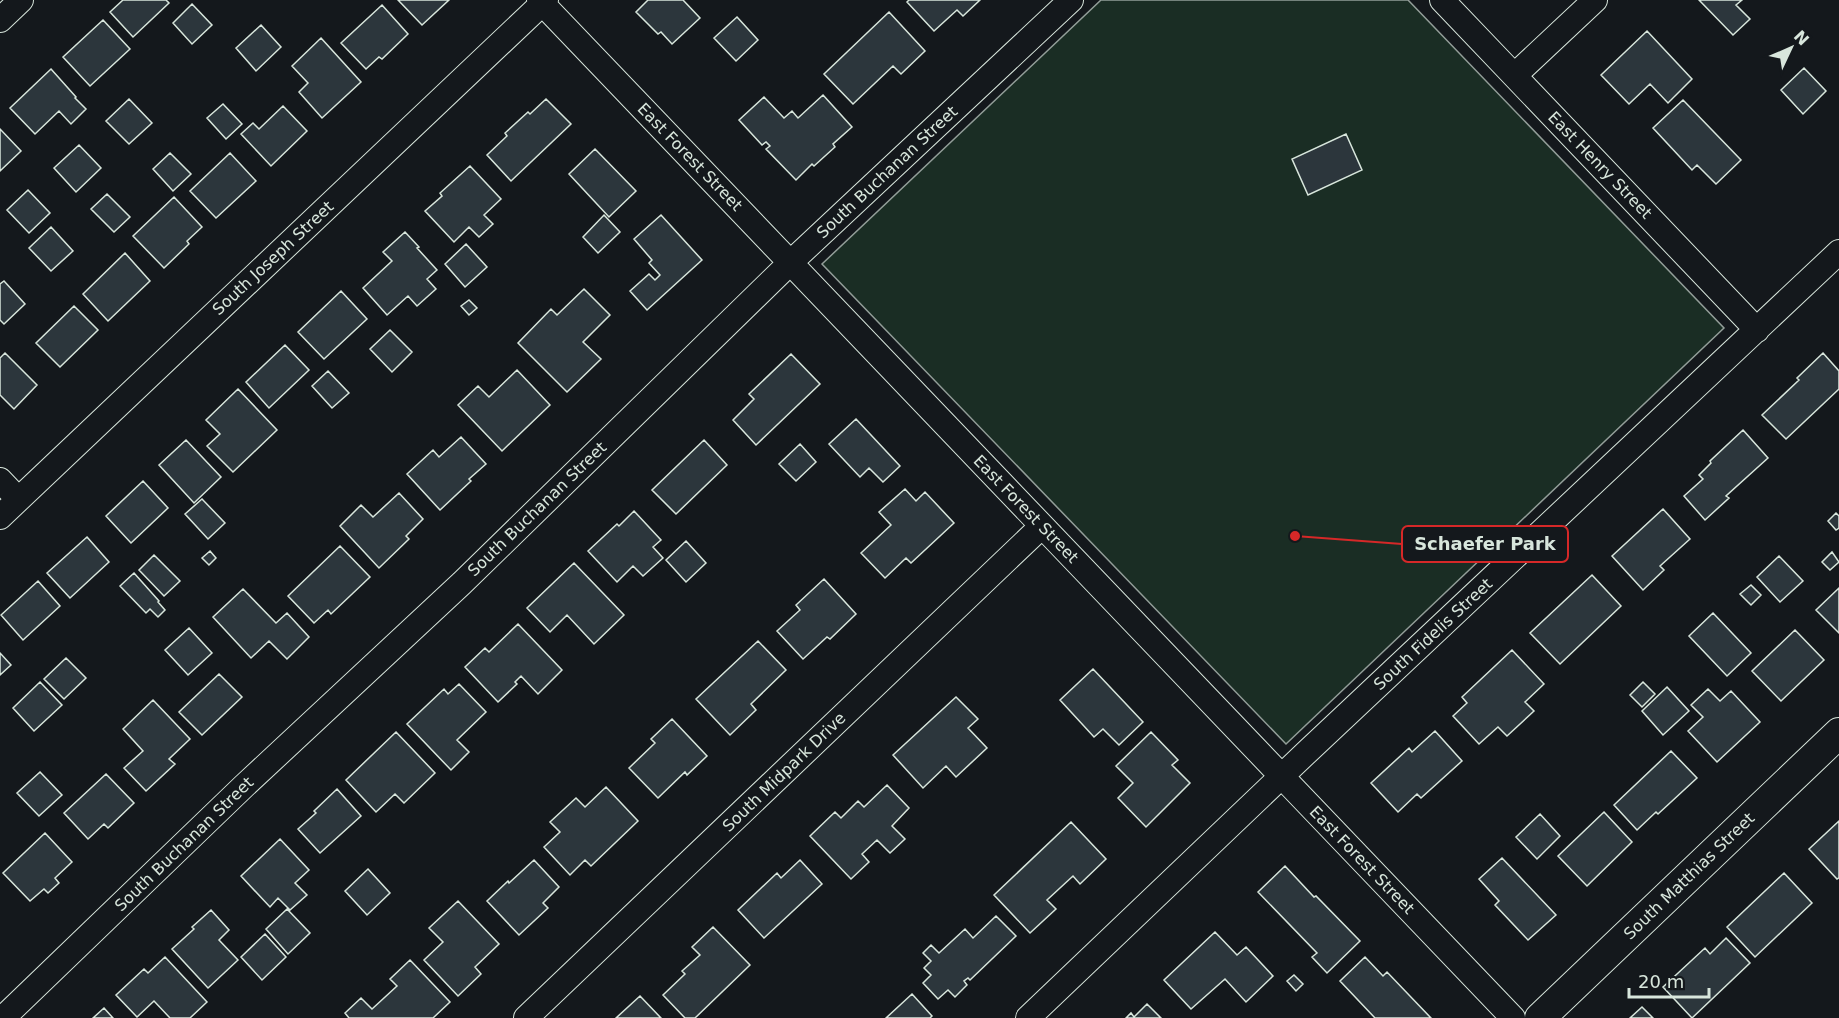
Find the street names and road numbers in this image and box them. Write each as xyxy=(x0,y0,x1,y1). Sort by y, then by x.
street label: East Forest Street xyxy=(634,99,746,215)
street label: South Buchanan Street xyxy=(813,102,961,242)
street label: East Henry Street xyxy=(1544,108,1656,222)
street label: South Joseph Street xyxy=(209,197,337,319)
street label: South Buchanan Street xyxy=(464,438,610,580)
street label: East Forest Street xyxy=(970,451,1082,567)
street label: South Fidelis Street xyxy=(1370,574,1496,694)
street label: South Midpark Drive xyxy=(719,708,849,836)
street label: South Buchanan Street xyxy=(111,773,257,915)
street label: East Forest Street xyxy=(1306,802,1418,918)
street label: South Matthias Street xyxy=(1620,809,1758,943)

